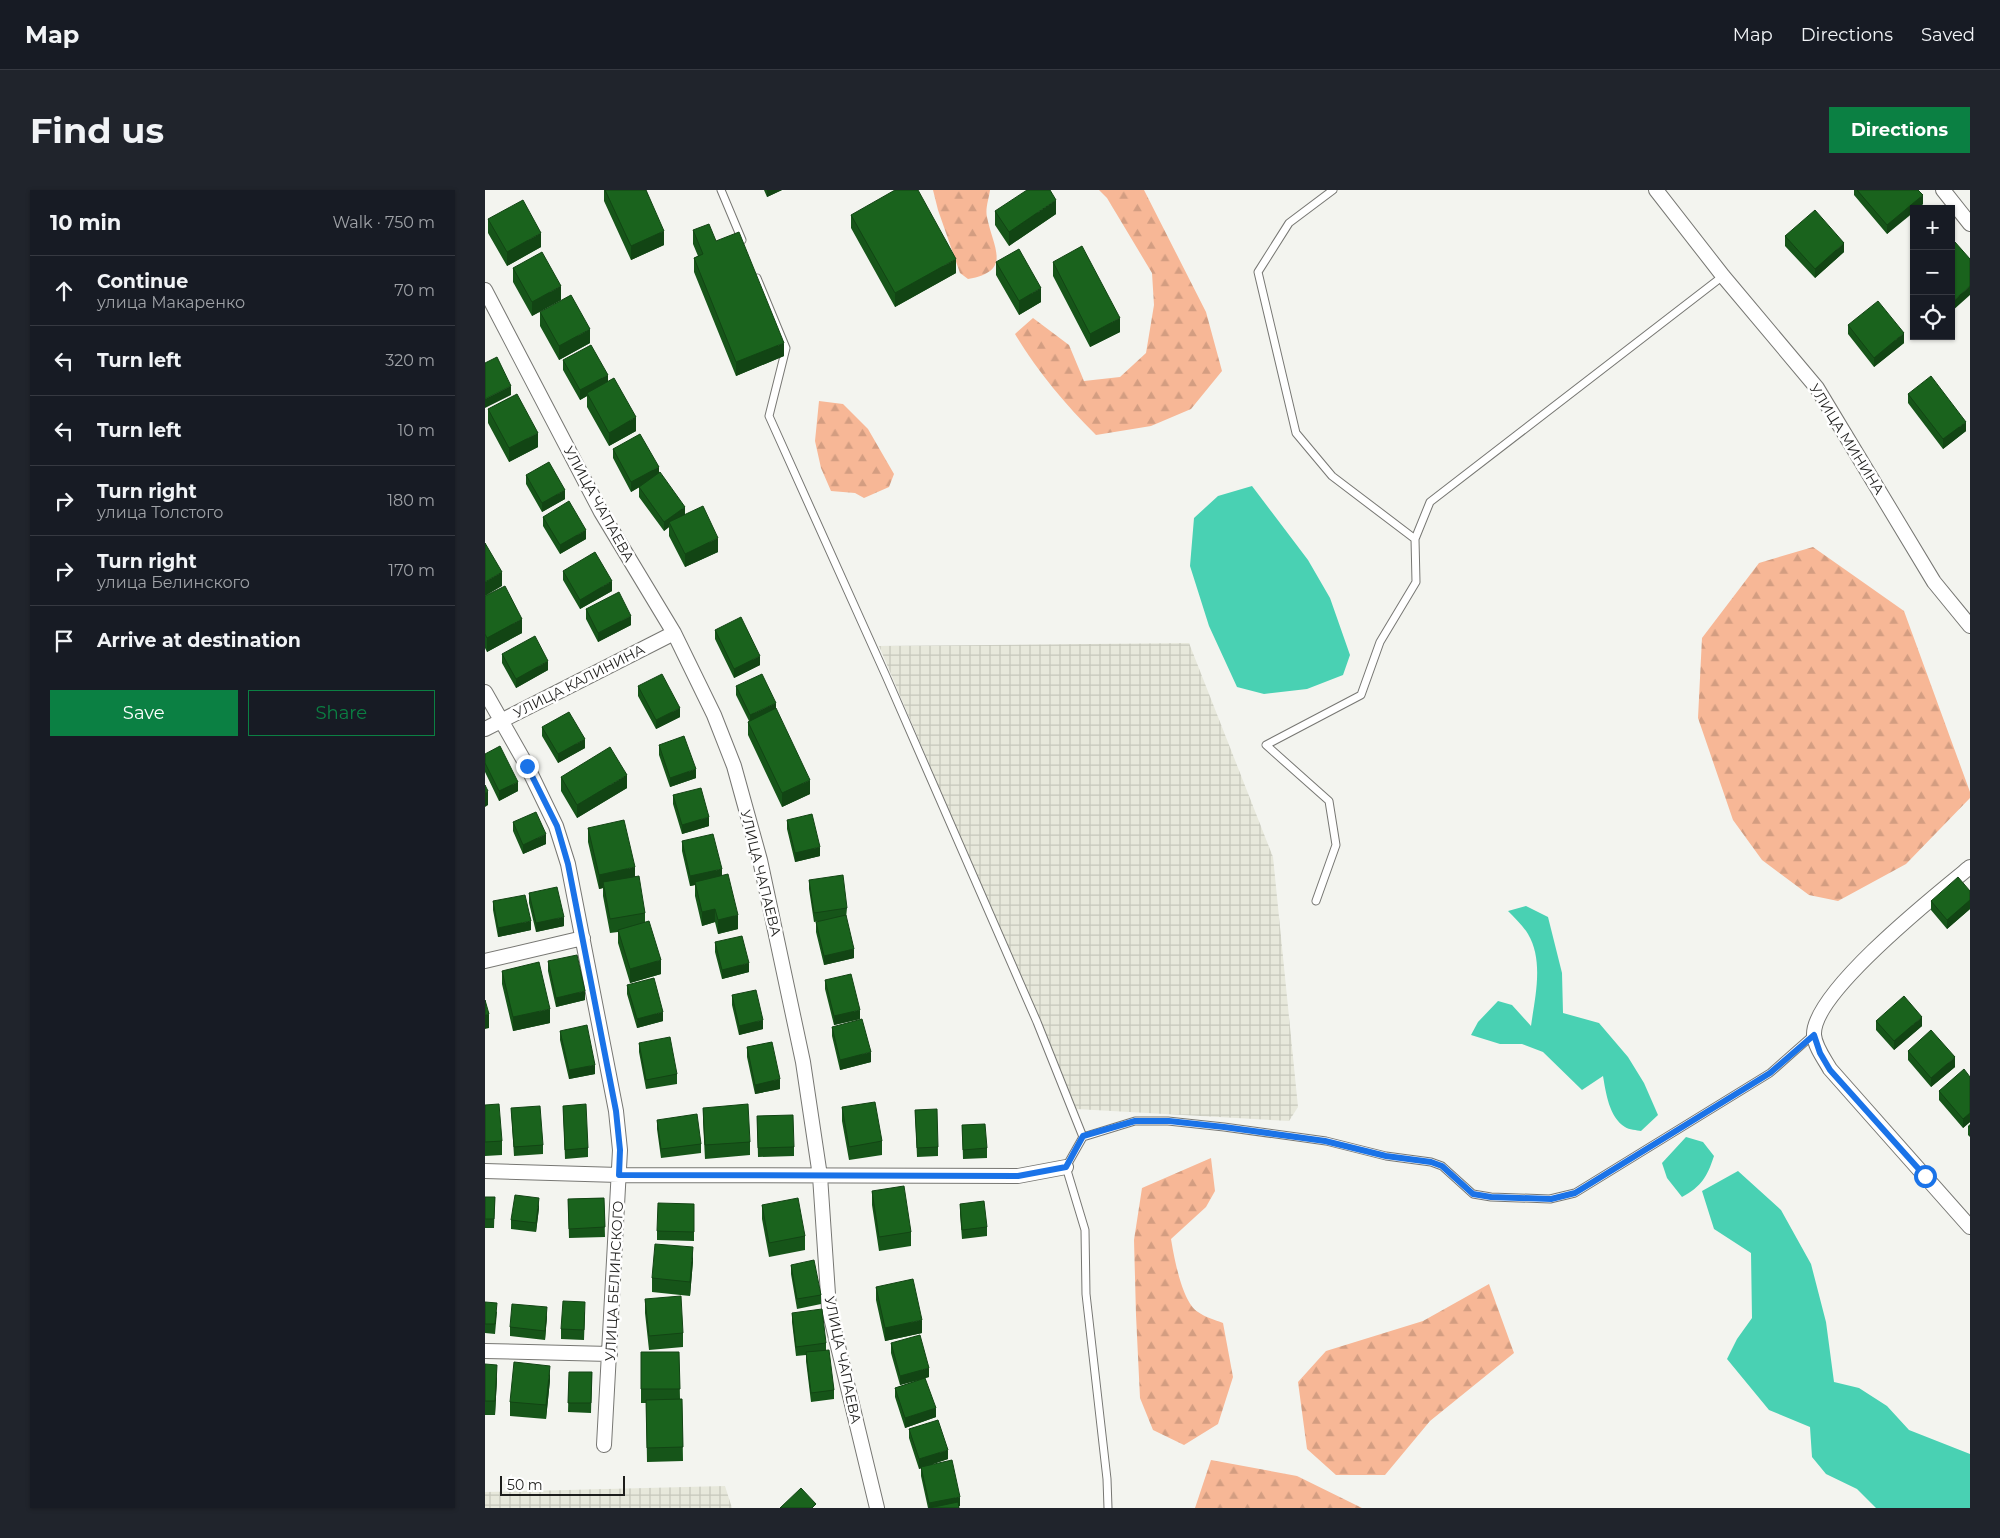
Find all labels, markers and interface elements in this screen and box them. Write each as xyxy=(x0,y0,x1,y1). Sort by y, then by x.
text: Map xyxy=(25,20,79,49)
text: Map xyxy=(1733,24,1773,46)
text: Directions xyxy=(1801,24,1893,46)
text: Saved xyxy=(1921,24,1975,46)
button: Directions xyxy=(1829,107,1970,153)
text: Find us xyxy=(30,109,164,152)
map controls xyxy=(1910,205,1955,340)
button: + xyxy=(1910,205,1955,250)
text: 10 min xyxy=(50,210,121,235)
text: Walk · 750 m xyxy=(332,213,435,232)
button: − xyxy=(1910,250,1955,295)
text: Continue xyxy=(97,270,188,293)
icon: ahead xyxy=(50,277,78,305)
text: 70 m xyxy=(394,281,435,300)
text: улица Макаренко xyxy=(97,293,245,312)
button: locate xyxy=(1910,295,1955,340)
icon: left xyxy=(50,347,78,375)
text: Turn left xyxy=(97,349,182,372)
text: 320 m xyxy=(385,351,435,370)
street label: УЛИЦА МИНИНА xyxy=(1806,380,1889,498)
icon: left xyxy=(50,417,78,445)
text: Turn left xyxy=(97,419,182,442)
text: 10 m xyxy=(397,421,435,440)
street label: УЛИЦА ЧАПАЕВА xyxy=(560,443,639,566)
text: Turn right xyxy=(97,480,197,503)
icon: right xyxy=(50,487,78,515)
text: 180 m xyxy=(387,491,435,510)
text: улица Толстого xyxy=(97,503,224,522)
text: Turn right xyxy=(97,550,197,573)
icon: right xyxy=(50,557,78,585)
text: 170 m xyxy=(388,561,435,580)
text: улица Белинского xyxy=(97,573,250,592)
icon: arrive xyxy=(50,627,78,655)
text: Arrive at destination xyxy=(97,629,301,652)
street label: УЛИЦА КАЛИНИНА xyxy=(510,640,648,722)
button: Save xyxy=(50,690,238,736)
button: Share xyxy=(248,690,435,736)
route end xyxy=(516,755,539,778)
street label: УЛИЦА ЧАПАЕВА xyxy=(737,808,786,939)
route start xyxy=(1914,1165,1937,1188)
street label: УЛИЦА БЕЛИНСКОГО xyxy=(601,1200,627,1362)
street label: УЛИЦА ЧАПАЕВА xyxy=(821,1295,865,1426)
scale bar xyxy=(500,1473,625,1496)
text: 50 m xyxy=(507,1476,543,1494)

